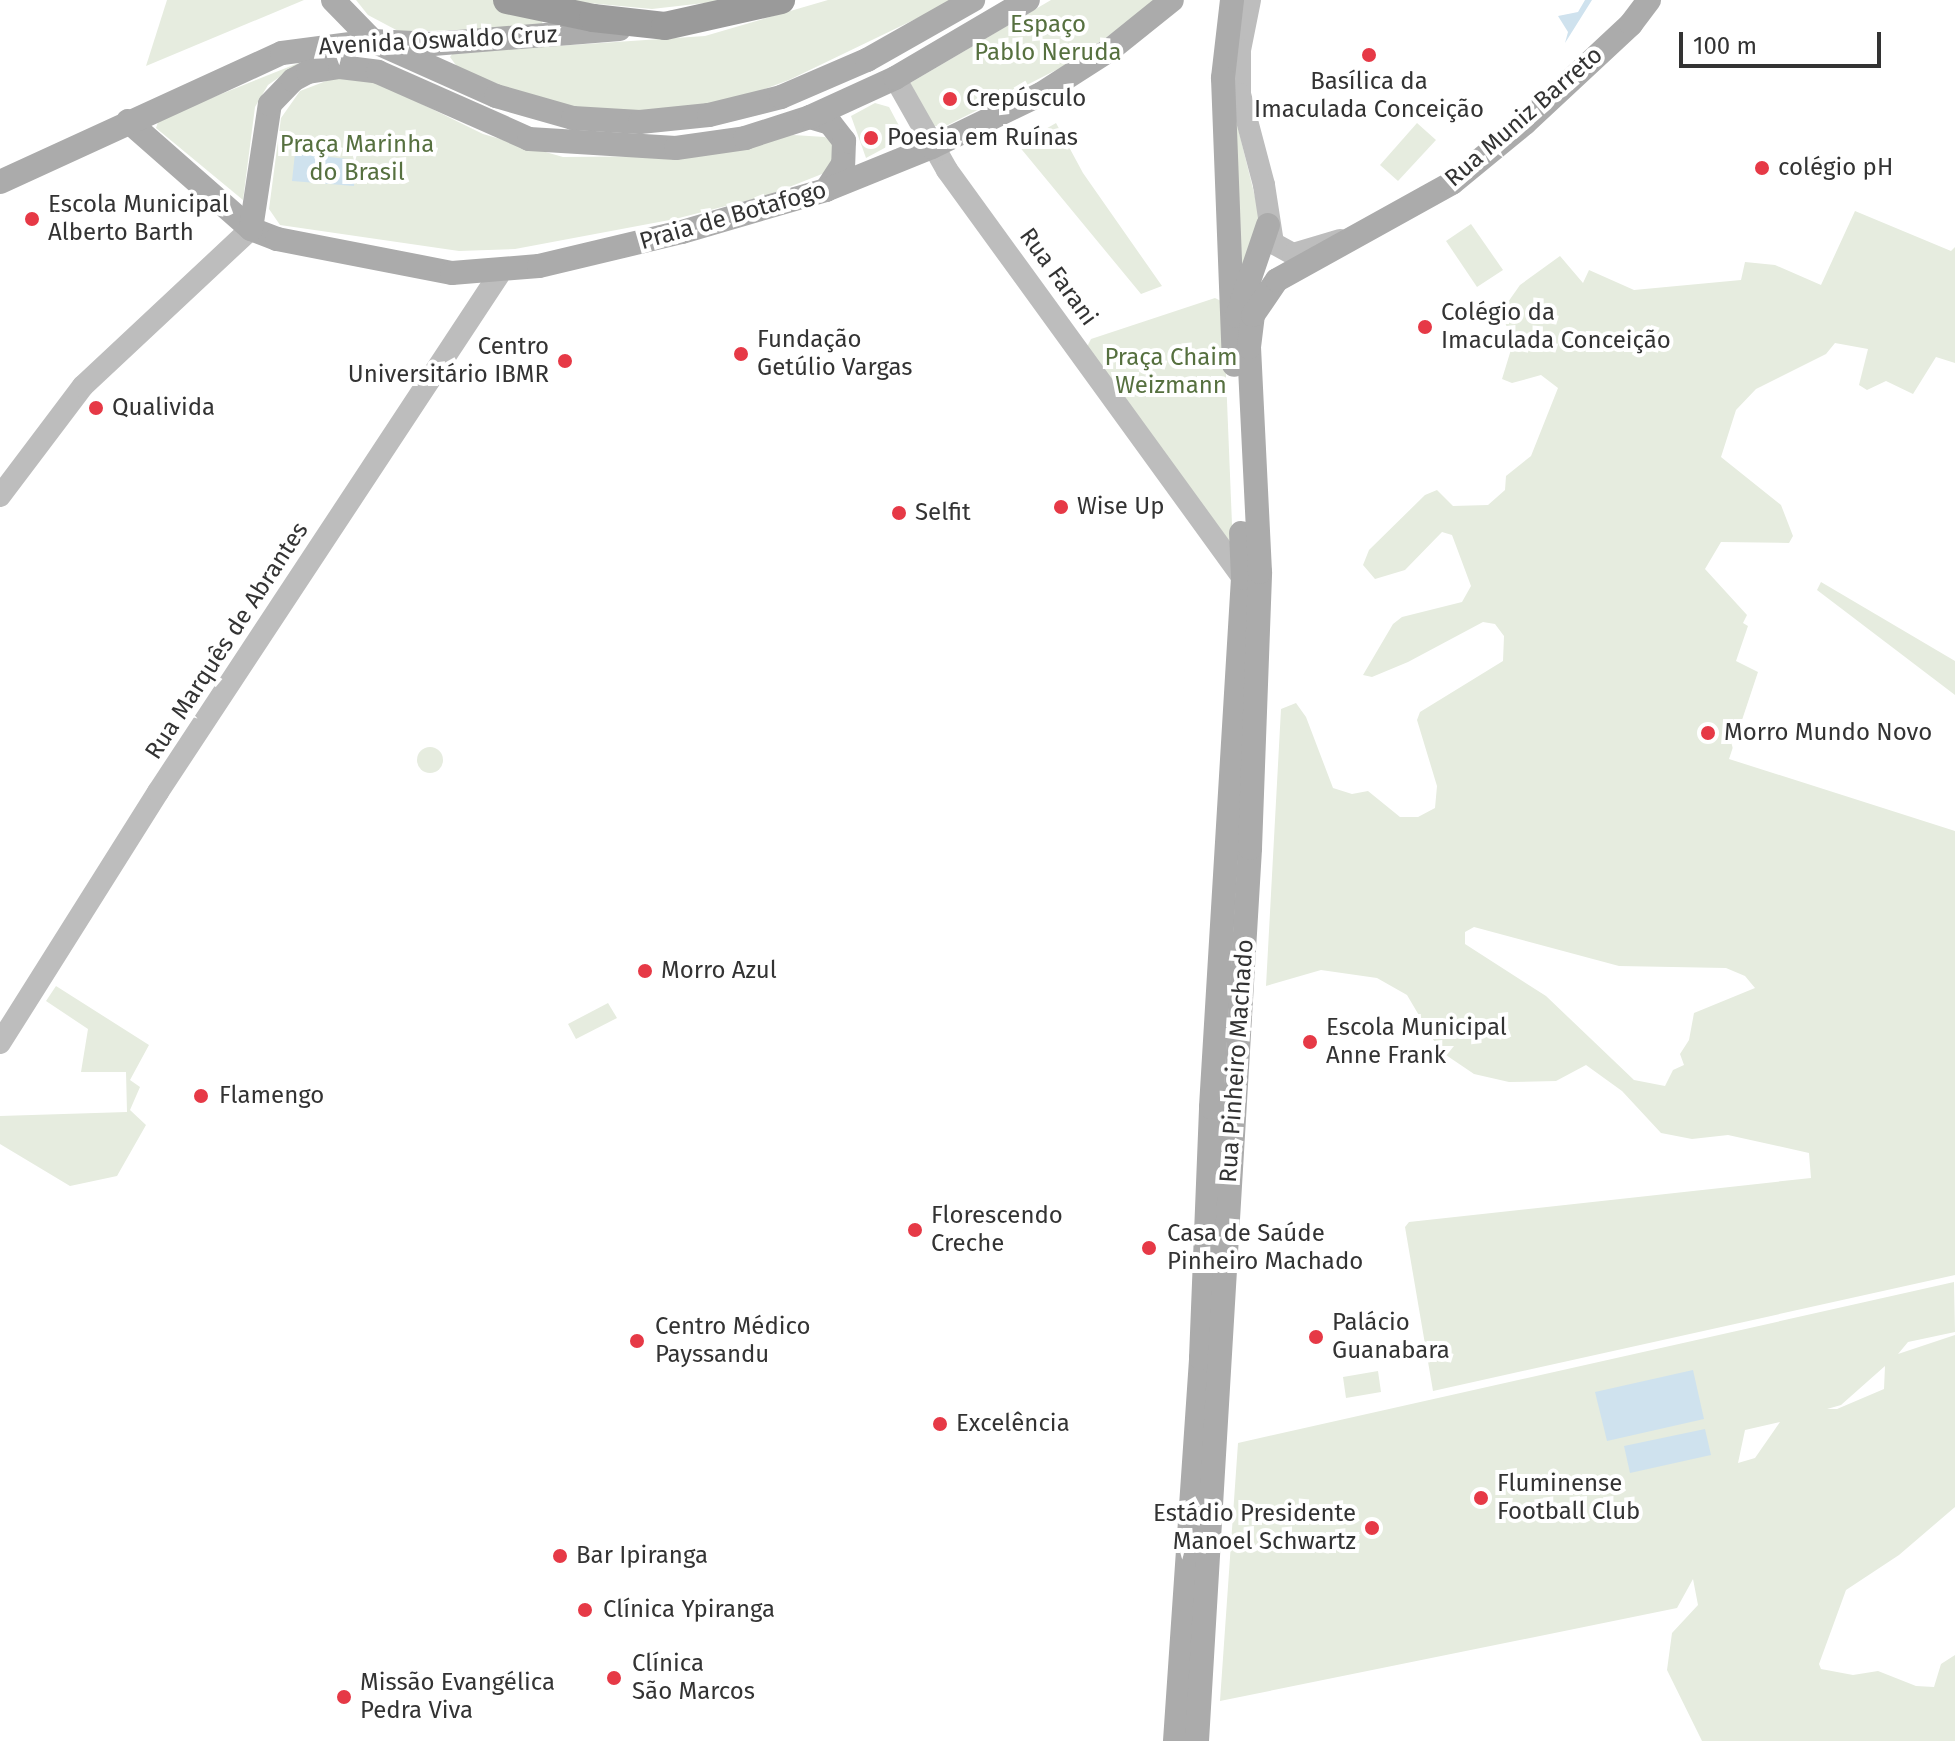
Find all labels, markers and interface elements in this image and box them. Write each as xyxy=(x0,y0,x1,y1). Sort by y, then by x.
park label: Espaço Pablo Neruda xyxy=(974,11,1122,67)
scale bar xyxy=(1683,16,1885,66)
street label: Avenida Oswaldo Cruz xyxy=(318,20,558,62)
text: 100 m xyxy=(1693,32,1757,60)
street label: Rua Muniz Barreto xyxy=(1439,41,1609,193)
marker: Basílica da Imaculada Conceição xyxy=(1360,46,1378,64)
place label: Basílica da Imaculada Conceição xyxy=(1254,68,1484,124)
place label: Crepúsculo xyxy=(966,85,1086,113)
marker: Crepúsculo xyxy=(941,90,959,108)
place label: Poesia em Ruínas xyxy=(887,124,1078,152)
marker: Poesia em Ruínas xyxy=(862,129,880,147)
park label: Praça Marinha do Brasil xyxy=(280,131,434,187)
place label: colégio pH xyxy=(1778,154,1893,182)
marker: colégio pH xyxy=(1753,159,1771,177)
street label: Praia de Botafogo xyxy=(636,176,830,256)
place label: Escola Municipal Alberto Barth xyxy=(48,191,229,247)
marker: Escola Municipal Alberto Barth xyxy=(23,210,41,228)
street label: Rua Farani xyxy=(1013,223,1103,331)
place label: Colégio da Imaculada Conceição xyxy=(1441,299,1671,355)
marker: Colégio da Imaculada Conceição xyxy=(1416,318,1434,336)
place label: Fundação Getúlio Vargas xyxy=(757,326,912,382)
place label: Centro Universitário IBMR xyxy=(348,333,549,389)
park label: Praça Chaim Weizmann xyxy=(1104,344,1238,400)
marker: Fundação Getúlio Vargas xyxy=(732,345,750,363)
marker: Centro Universitário IBMR xyxy=(556,352,574,370)
place label: Qualivida xyxy=(112,394,215,422)
marker: Qualivida xyxy=(87,399,105,417)
place label: Wise Up xyxy=(1077,493,1164,521)
marker: Wise Up xyxy=(1052,498,1070,516)
place label: Selfit xyxy=(915,499,971,527)
marker: Selfit xyxy=(890,504,908,522)
street label: Rua Marquês de Abrantes xyxy=(139,517,315,765)
place label: Morro Mundo Novo xyxy=(1724,719,1932,747)
marker: Morro Mundo Novo xyxy=(1699,724,1717,742)
street label: Rua Pinheiro Machado xyxy=(1214,938,1260,1184)
place label: Morro Azul xyxy=(661,957,777,985)
marker: Morro Azul xyxy=(636,962,654,980)
place label: Escola Municipal Anne Frank xyxy=(1326,1014,1507,1070)
marker: Escola Municipal Anne Frank xyxy=(1301,1033,1319,1051)
place label: Flamengo xyxy=(219,1082,324,1110)
marker: Flamengo xyxy=(190,1085,212,1107)
place label: Florescendo Creche xyxy=(931,1202,1063,1258)
place label: Casa de Saúde Pinheiro Machado xyxy=(1167,1220,1363,1276)
marker: Florescendo Creche xyxy=(906,1221,924,1239)
marker: Casa de Saúde Pinheiro Machado xyxy=(1138,1237,1160,1259)
place label: Palácio Guanabara xyxy=(1332,1309,1450,1365)
place label: Centro Médico Payssandu xyxy=(655,1313,811,1369)
marker: Palácio Guanabara xyxy=(1307,1328,1325,1346)
marker: Centro Médico Payssandu xyxy=(626,1330,648,1352)
place label: Excelência xyxy=(956,1410,1070,1438)
marker: Excelência xyxy=(931,1415,949,1433)
place label: Fluminense Football Club xyxy=(1497,1470,1640,1526)
marker: Fluminense Football Club xyxy=(1472,1489,1490,1507)
place label: Estádio Presidente Manoel Schwartz xyxy=(1153,1500,1356,1556)
marker: Estádio Presidente Manoel Schwartz xyxy=(1363,1519,1381,1537)
place label: Bar Ipiranga xyxy=(576,1542,708,1570)
marker: Bar Ipiranga xyxy=(551,1547,569,1565)
place label: Clínica Ypiranga xyxy=(603,1596,775,1624)
marker: Clínica Ypiranga xyxy=(574,1599,596,1621)
place label: Clínica São Marcos xyxy=(632,1650,755,1706)
marker: Clínica São Marcos xyxy=(603,1667,625,1689)
place label: Missão Evangélica Pedra Viva xyxy=(360,1669,555,1725)
marker: Missão Evangélica Pedra Viva xyxy=(335,1688,353,1706)

